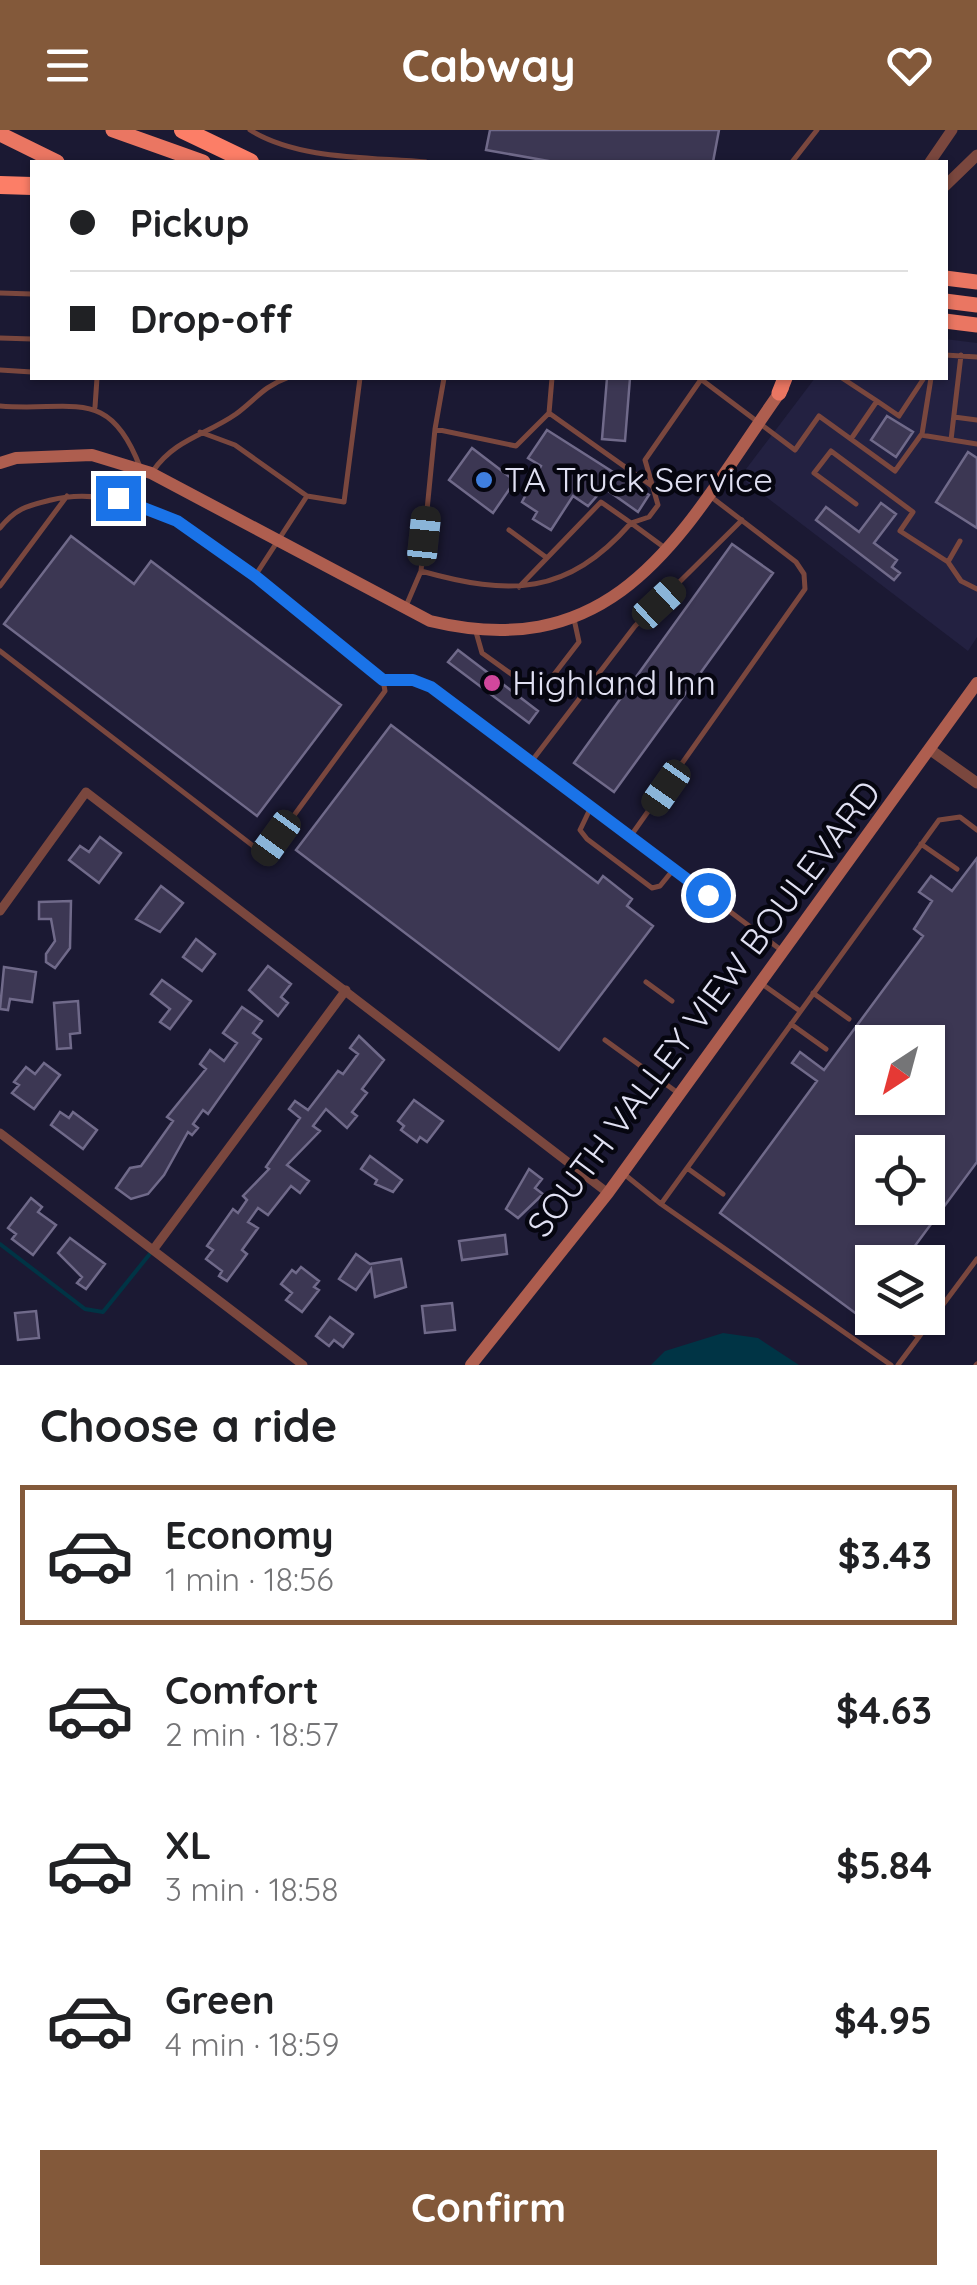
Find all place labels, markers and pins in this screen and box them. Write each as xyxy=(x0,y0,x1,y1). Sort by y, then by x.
place label: TA Truck Service xyxy=(504,457,773,501)
marker: TA Truck Service xyxy=(473,469,495,491)
place label: Highland Inn xyxy=(512,660,716,704)
marker: Highland Inn xyxy=(481,672,503,694)

